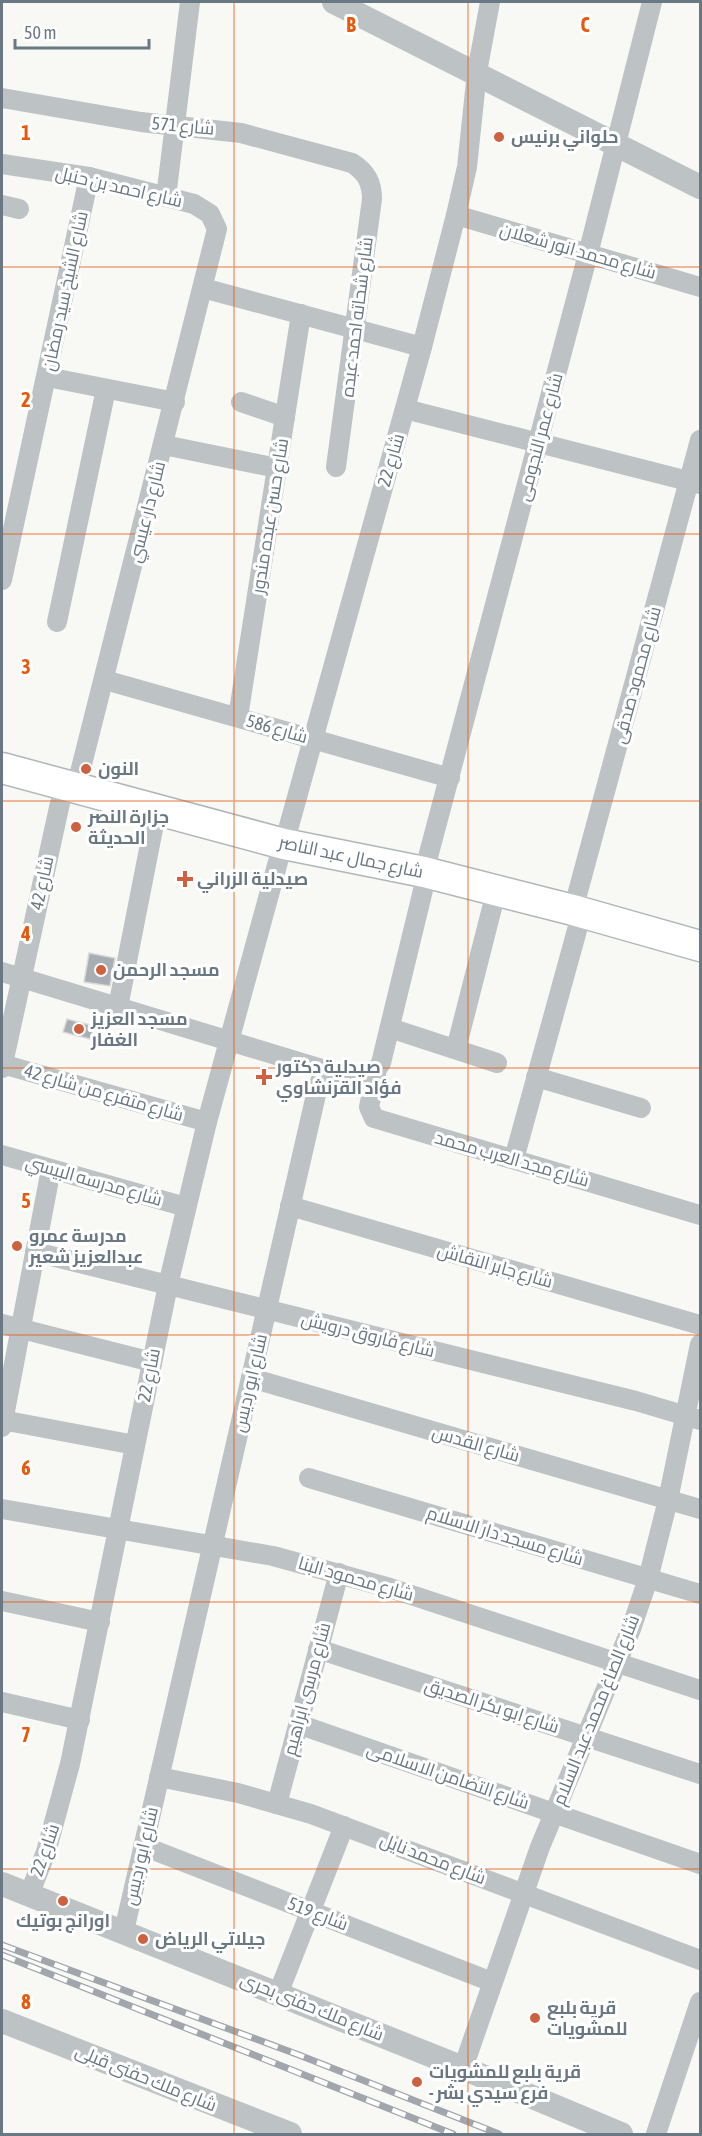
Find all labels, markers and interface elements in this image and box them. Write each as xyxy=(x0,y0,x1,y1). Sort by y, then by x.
scale bar xyxy=(15,12,148,50)
text: B xyxy=(346,13,356,36)
text: C xyxy=(581,13,590,36)
text: 50 m xyxy=(24,22,56,43)
street label: شارع 571 xyxy=(151,112,215,141)
text: 1 xyxy=(21,121,31,144)
place label: حلواني برنيس xyxy=(511,126,618,152)
marker: حلواني برنيس xyxy=(492,130,506,144)
street label: شارع احمد بن حنبل xyxy=(53,162,185,213)
street label: شارع الشيخ سيد رمضان xyxy=(37,209,94,373)
street label: شارع محمد انور شعلان xyxy=(497,218,659,285)
street label: شارع شحاته احمد عبده xyxy=(336,236,379,398)
street label: شارع عمر النجومى xyxy=(512,370,569,504)
text: 2 xyxy=(21,388,31,411)
street label: شارع 22 xyxy=(373,431,410,489)
street label: شارع حسن عبده مندور xyxy=(247,437,294,596)
street label: شارع دار عيسي xyxy=(124,459,172,565)
street label: شارع محمود صدقى xyxy=(608,604,667,746)
text: 3 xyxy=(21,655,31,678)
street label: شارع 586 xyxy=(244,710,310,749)
place label: النون xyxy=(98,758,139,780)
marker: النون xyxy=(79,762,93,776)
place label: جزارة النصر الحديثة xyxy=(87,806,169,848)
marker: جزارة النصر الحديثة xyxy=(69,820,83,834)
street label: شارع جمال عبد الناصر xyxy=(276,831,425,884)
street label: شارع 42 xyxy=(26,854,59,912)
place label: صيدلية الزراني xyxy=(197,868,308,894)
marker: صيدلية الزراني xyxy=(178,872,192,886)
text: 4 xyxy=(20,922,31,945)
place label: مسجد الرحمن xyxy=(113,959,220,981)
marker: مسجد الرحمن xyxy=(94,963,108,977)
place label: مسجد العزيز الغفار xyxy=(90,1008,188,1050)
marker: مسجد العزيز الغفار xyxy=(72,1022,86,1036)
place label: صيدلية دكتور فؤاد القرنشاوي xyxy=(275,1056,402,1102)
street label: شارع متفرع من شارع 42 xyxy=(22,1060,186,1127)
marker: صيدلية دكتور فؤاد القرنشاوي xyxy=(257,1070,271,1084)
street label: شارع مجد العرب محمد xyxy=(432,1126,592,1192)
street label: شارع مدرسه البيسي xyxy=(23,1151,165,1213)
text: 5 xyxy=(21,1189,31,1212)
place label: مدرسة عمرو عبدالعزيز شعير xyxy=(28,1225,144,1268)
marker: مدرسة عمرو عبدالعزيز شعير xyxy=(10,1239,24,1253)
street label: شارع جابر النقاش xyxy=(434,1239,555,1294)
street label: شارع فاروق درويش xyxy=(299,1308,437,1363)
street label: شارع ابو رديس xyxy=(228,1332,273,1435)
street label: شارع 22 xyxy=(133,1346,166,1404)
street label: شارع القدس xyxy=(429,1421,522,1468)
text: 6 xyxy=(21,1456,31,1479)
street label: شارع مسجد دار الاسلام xyxy=(424,1502,586,1571)
street label: شارع محمود البنا xyxy=(295,1552,416,1607)
street label: شارع الصاغ محمد عبد السلام xyxy=(548,1612,645,1809)
street label: شارع مرسى ابراهيم xyxy=(279,1620,336,1758)
street label: شارع ابو بكر الصديق xyxy=(422,1674,562,1739)
text: 7 xyxy=(21,1723,31,1746)
street label: شارع التضامن الاسلامى xyxy=(363,1738,532,1815)
street label: شارع ابو رديس xyxy=(119,1805,164,1908)
street label: شارع 22 xyxy=(26,1821,65,1880)
street label: شارع محمد نايل xyxy=(377,1829,489,1890)
street label: شارع 519 xyxy=(284,1892,351,1936)
marker: اورانج بوتيك xyxy=(56,1894,70,1908)
place label: اورانج بوتيك xyxy=(16,1910,110,1933)
place label: جيلاتي الرياض xyxy=(155,1928,265,1954)
marker: جيلاتي الرياض xyxy=(136,1932,150,1946)
street label: شارع ملك حفنى بحرى xyxy=(237,1968,387,2047)
text: 8 xyxy=(21,1990,31,2013)
place label: قرية بلبع للمشويات xyxy=(547,1997,627,2040)
marker: قرية بلبع للمشويات xyxy=(528,2011,542,2025)
street label: شارع ملك حفنى قبلى xyxy=(72,2040,220,2117)
place label: قرية بلبع للمشويات - فرع سيدي بشر xyxy=(429,2061,581,2107)
marker: قرية بلبع للمشويات - فرع سيدي بشر xyxy=(410,2075,424,2089)

